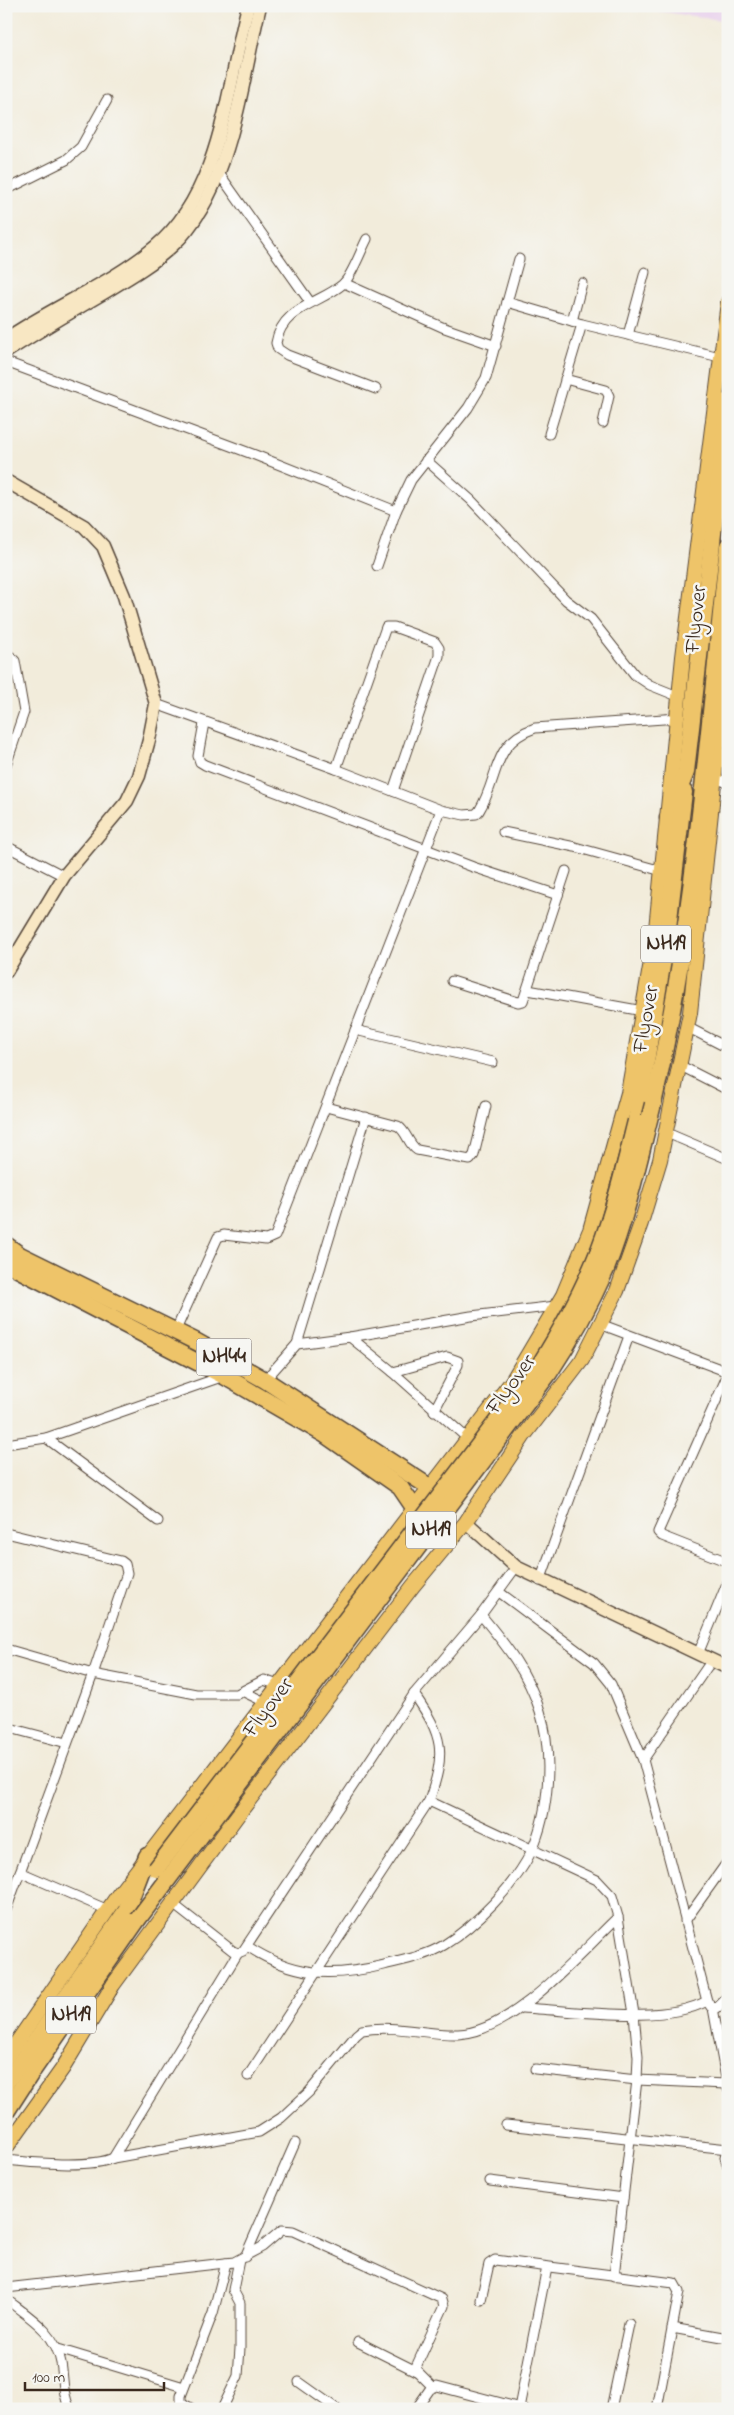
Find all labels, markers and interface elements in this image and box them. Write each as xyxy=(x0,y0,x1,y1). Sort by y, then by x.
street label: Flyover xyxy=(677,583,717,656)
road number: NH19 xyxy=(641,926,691,962)
street label: Flyover xyxy=(625,983,670,1056)
road number: NH44 xyxy=(196,1338,252,1375)
street label: Flyover xyxy=(478,1348,546,1423)
road number: NH19 xyxy=(406,1512,456,1548)
street label: Flyover xyxy=(235,1671,303,1746)
road number: NH19 xyxy=(46,1996,96,2034)
scale bar xyxy=(25,2360,164,2392)
text: 100 m xyxy=(32,2367,65,2389)

